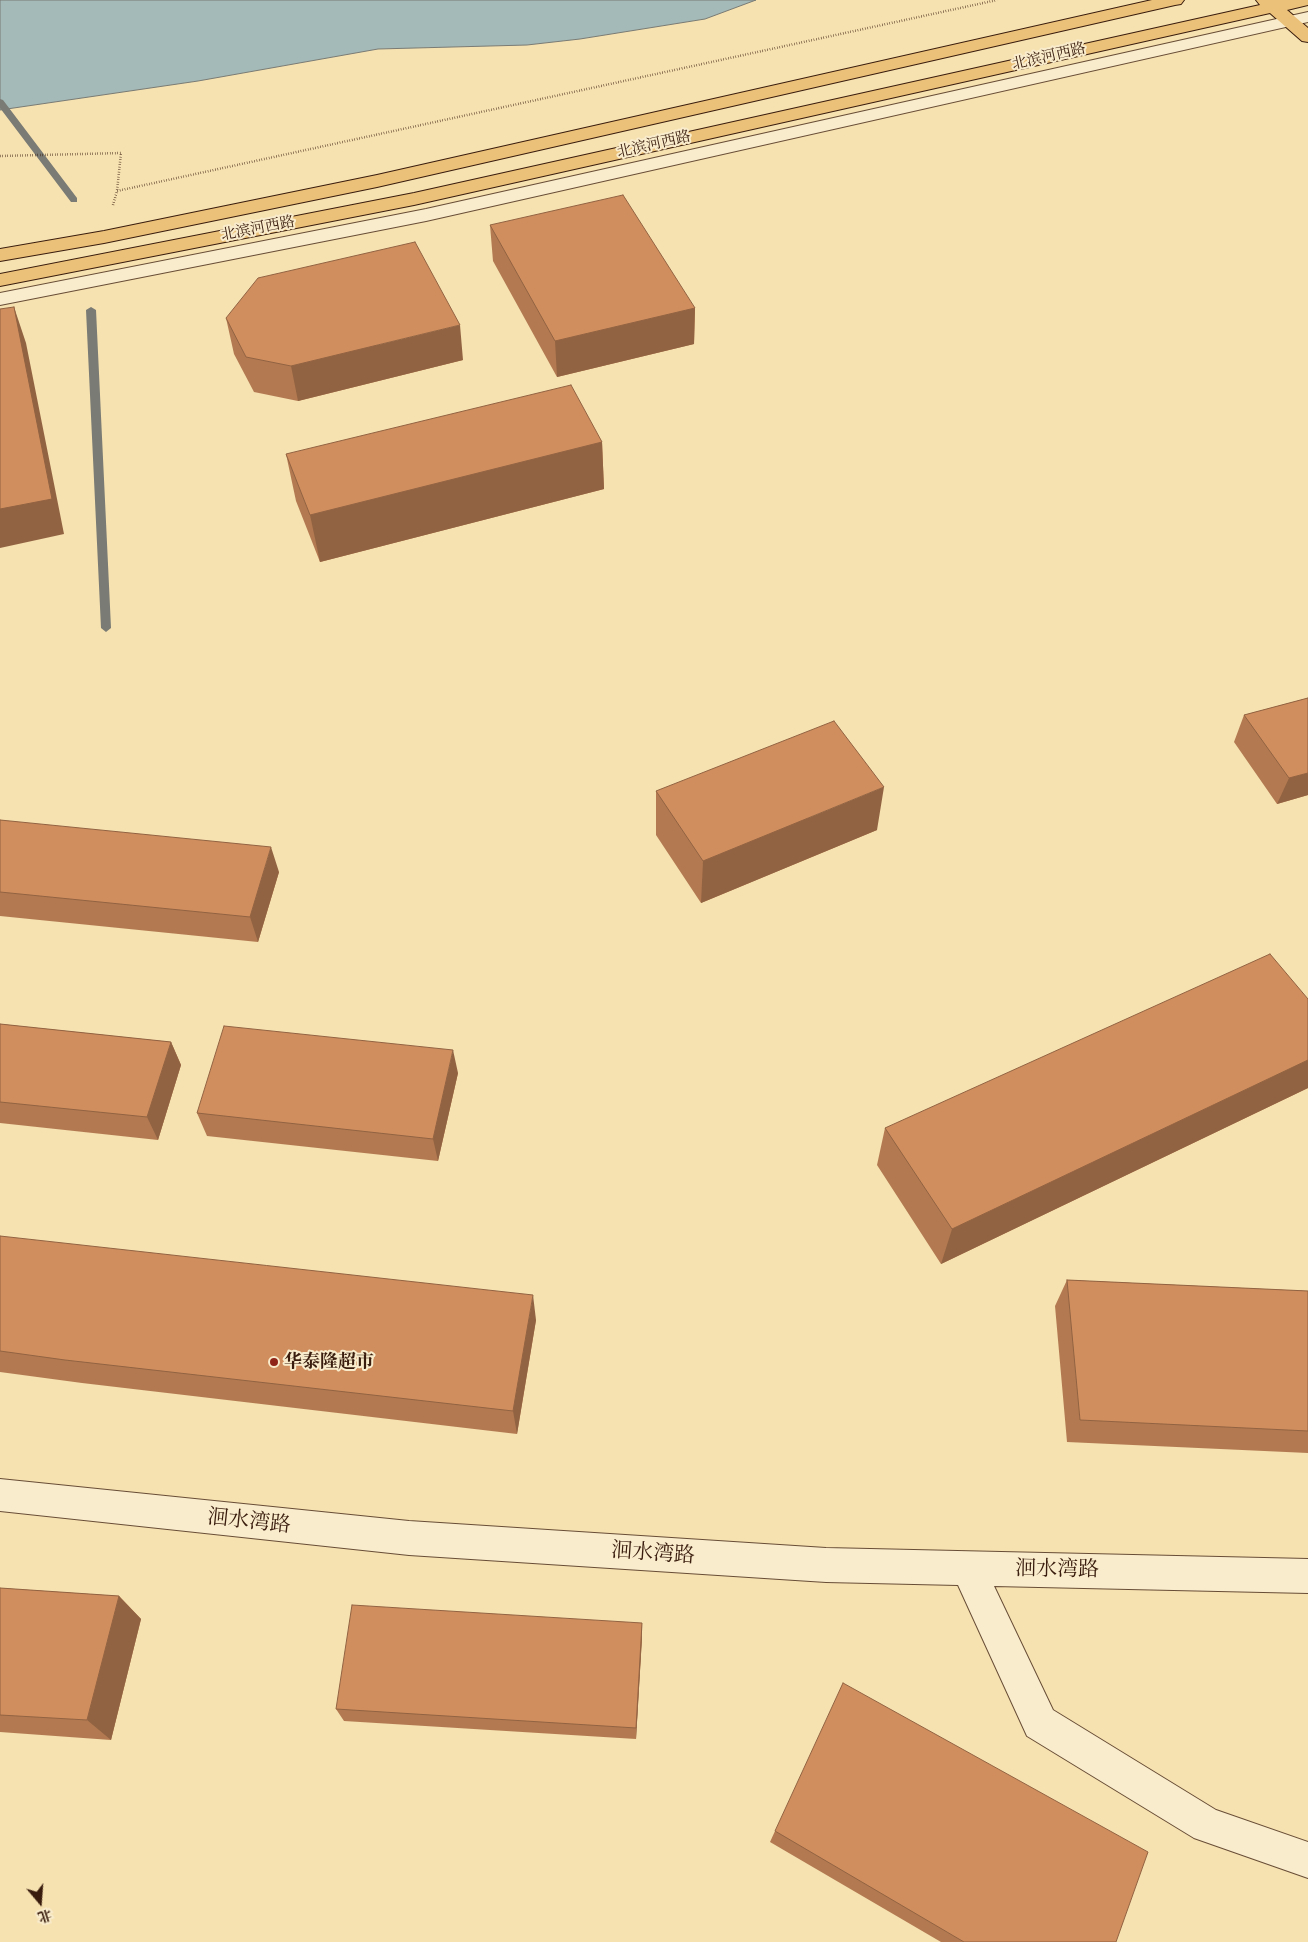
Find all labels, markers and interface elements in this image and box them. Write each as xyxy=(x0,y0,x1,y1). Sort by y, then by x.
street label: 北滨河西路 xyxy=(1010,40,1088,74)
street label: 北滨河西路 xyxy=(615,128,693,162)
street label: 北滨河西路 xyxy=(219,213,297,245)
place label: 华泰隆超市 xyxy=(284,1351,374,1373)
marker: 华泰隆超市 xyxy=(268,1356,280,1368)
street label: 洄水湾路 xyxy=(206,1505,292,1539)
street label: 洄水湾路 xyxy=(610,1539,696,1569)
street label: 洄水湾路 xyxy=(1015,1557,1099,1583)
north arrow xyxy=(15,1877,65,1927)
text: 北 xyxy=(35,1905,54,1928)

